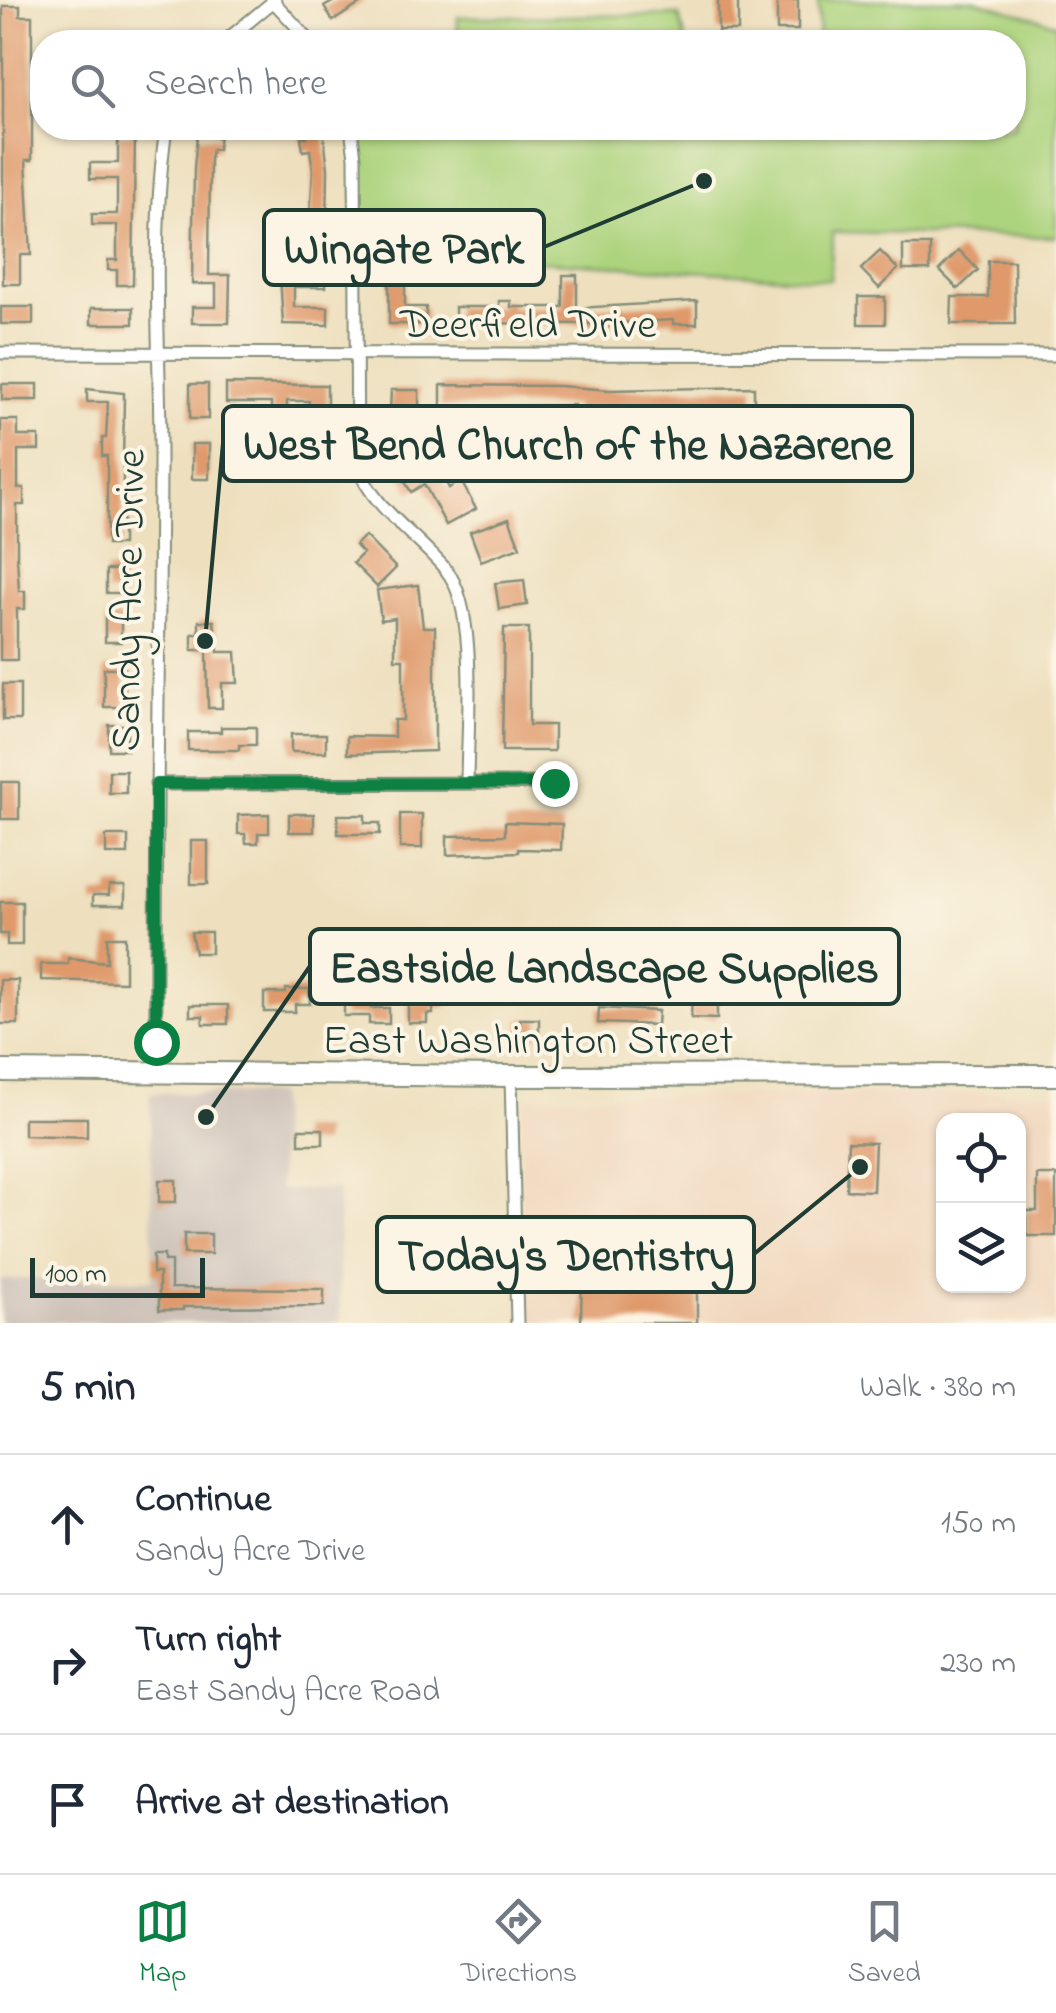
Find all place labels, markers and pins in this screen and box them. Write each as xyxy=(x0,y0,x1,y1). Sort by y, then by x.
callout: Wingate Park xyxy=(264,210,544,285)
callout: West Bend Church of the Nazarene xyxy=(223,406,912,481)
callout: Eastside Landscape Supplies xyxy=(310,929,899,1004)
callout: Today's Dentistry xyxy=(377,1217,754,1292)

